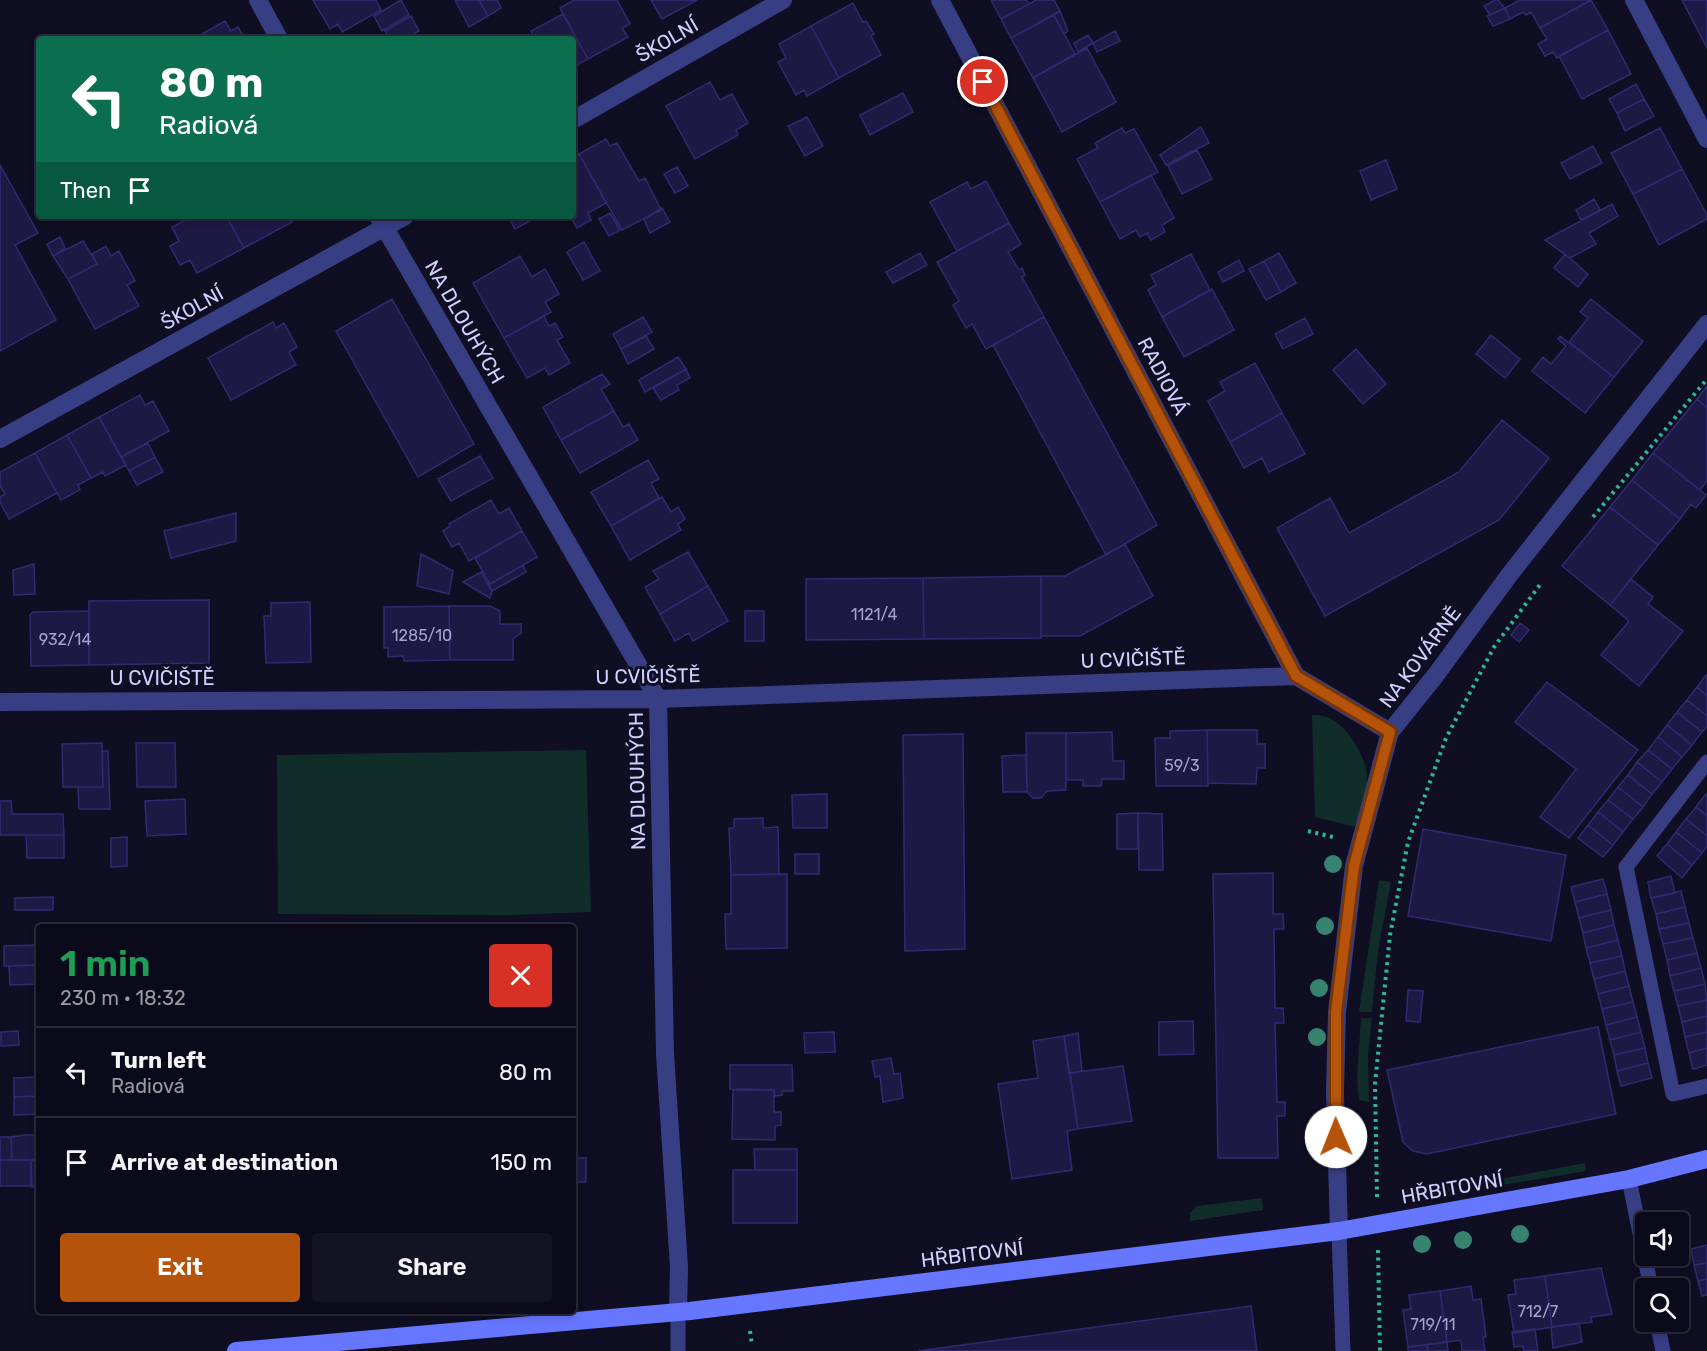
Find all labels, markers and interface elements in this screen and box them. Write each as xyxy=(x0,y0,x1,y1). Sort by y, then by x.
street label: ŠKOLNÍ xyxy=(632,12,704,67)
pin xyxy=(957,56,1008,107)
text: 80 m xyxy=(159,58,263,108)
icon: left xyxy=(60,60,138,138)
icon: arrive xyxy=(966,65,999,98)
text: Radiová xyxy=(159,109,259,141)
icon: arrive xyxy=(123,174,156,207)
text: Then xyxy=(60,177,111,204)
street label: NA DLOUHÝCH xyxy=(420,256,510,388)
street label: ŠKOLNÍ xyxy=(156,280,229,335)
street label: RADIOVÁ xyxy=(1133,333,1193,419)
street label: NA KOVÁRNĚ xyxy=(1374,602,1466,712)
house number: 1121/4 xyxy=(851,605,897,624)
house number: 1285/10 xyxy=(392,626,452,645)
house number: 932/14 xyxy=(39,630,91,649)
street label: U CVIČIŠTĚ xyxy=(1080,645,1186,673)
street label: U CVIČIŠTĚ xyxy=(595,663,701,689)
street label: U CVIČIŠTĚ xyxy=(109,666,215,690)
street label: NA DLOUHÝCH xyxy=(624,712,650,850)
house number: 59/3 xyxy=(1164,756,1200,775)
text: 1 min xyxy=(60,942,151,985)
button: close xyxy=(489,944,552,1007)
text: 230 m · 18:32 xyxy=(60,986,186,1010)
text: Turn left xyxy=(111,1047,206,1074)
icon: left xyxy=(60,1056,93,1089)
text: 80 m xyxy=(499,1059,552,1086)
text: Radiová xyxy=(111,1074,185,1098)
position arrow xyxy=(1304,1105,1368,1169)
icon: arrive xyxy=(60,1146,93,1179)
text: Arrive at destination xyxy=(111,1149,338,1176)
text: 150 m xyxy=(491,1149,552,1176)
street label: HŘBITOVNÍ xyxy=(1399,1167,1506,1209)
map controls xyxy=(1635,1212,1689,1332)
button: sound xyxy=(1635,1212,1689,1266)
button: Exit xyxy=(60,1233,300,1302)
button: Share xyxy=(312,1233,552,1302)
street label: HŘBITOVNÍ xyxy=(919,1236,1026,1272)
button: search xyxy=(1635,1278,1689,1332)
house number: 712/7 xyxy=(1518,1302,1558,1321)
house number: 719/11 xyxy=(1410,1315,1456,1334)

